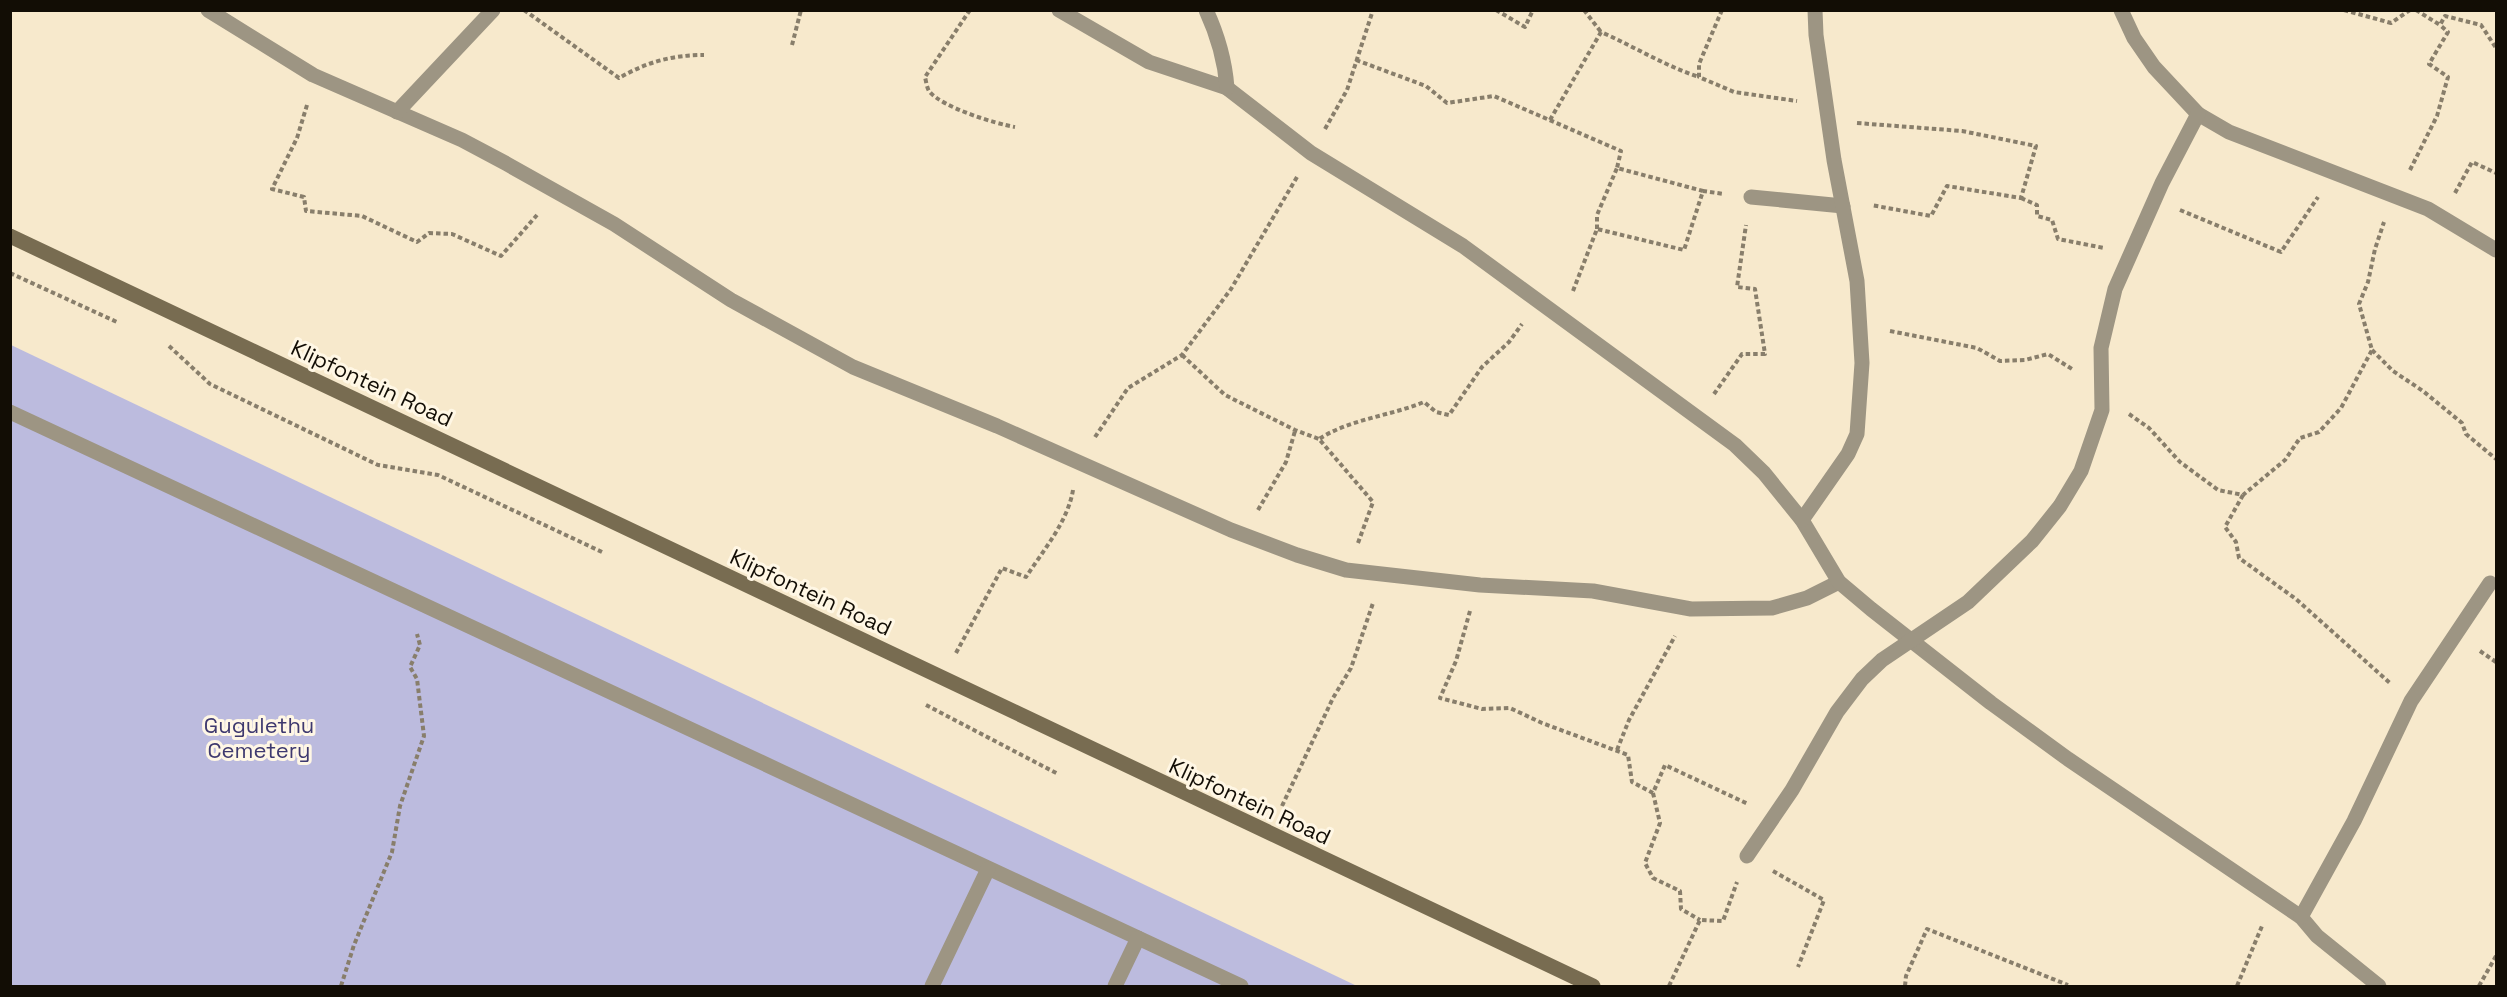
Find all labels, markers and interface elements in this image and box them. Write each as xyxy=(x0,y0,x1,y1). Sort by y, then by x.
street label: Klipfontein Road xyxy=(287,333,457,433)
street label: Klipfontein Road xyxy=(726,542,896,642)
park label: Gugulethu Cemetery xyxy=(204,711,314,764)
street label: Klipfontein Road xyxy=(1165,751,1335,851)

